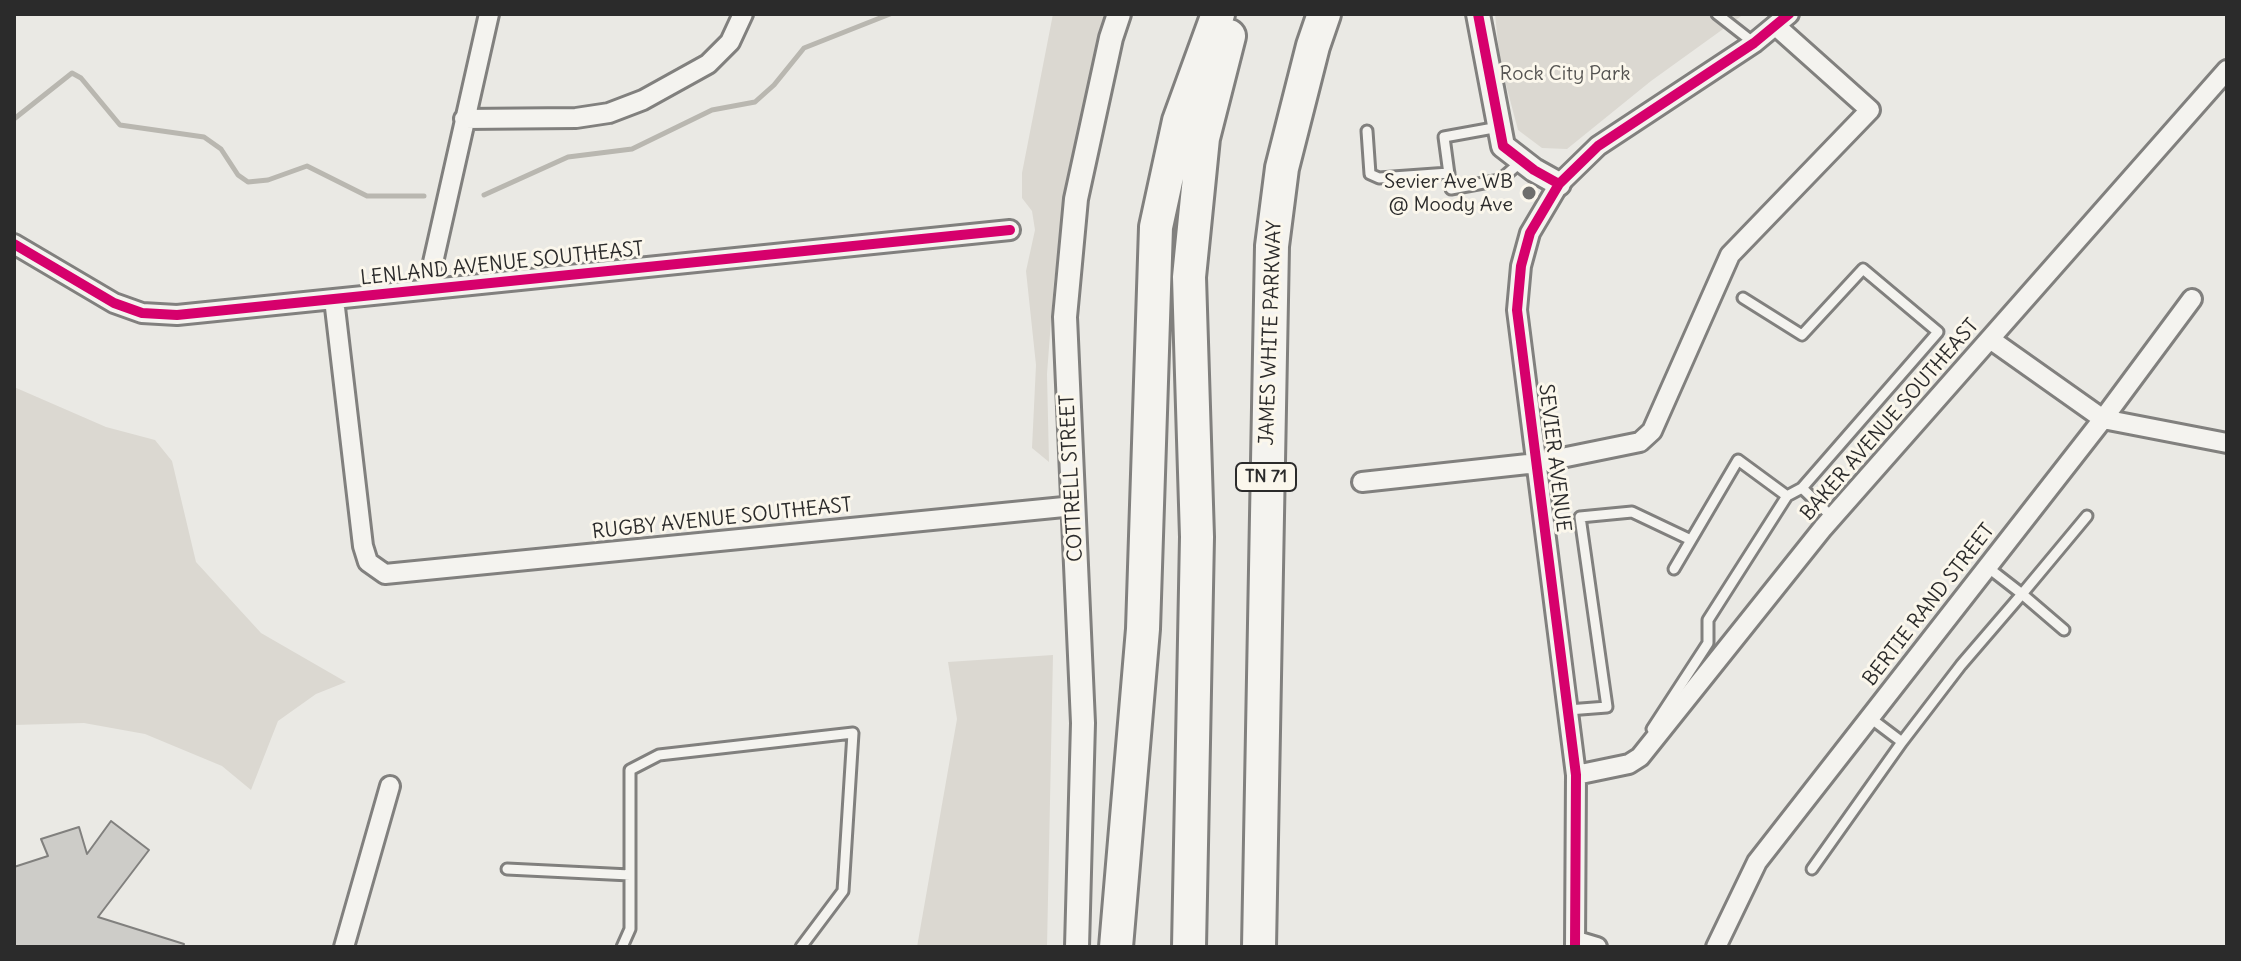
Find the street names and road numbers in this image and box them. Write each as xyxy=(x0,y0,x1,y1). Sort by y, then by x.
street label: JAMES WHITE PARKWAY xyxy=(1255,220,1287,446)
street label: LENLAND AVENUE SOUTHEAST xyxy=(359,237,645,291)
street label: BAKER AVENUE SOUTHEAST xyxy=(1796,314,1984,526)
street label: SEVIER AVENUE xyxy=(1533,383,1575,533)
street label: COTTRELL STREET xyxy=(1056,394,1088,562)
road number: TN 71 xyxy=(1236,463,1296,491)
street label: RUGBY AVENUE SOUTHEAST xyxy=(591,493,853,545)
street label: BERTIE RAND STREET xyxy=(1858,519,2000,691)

